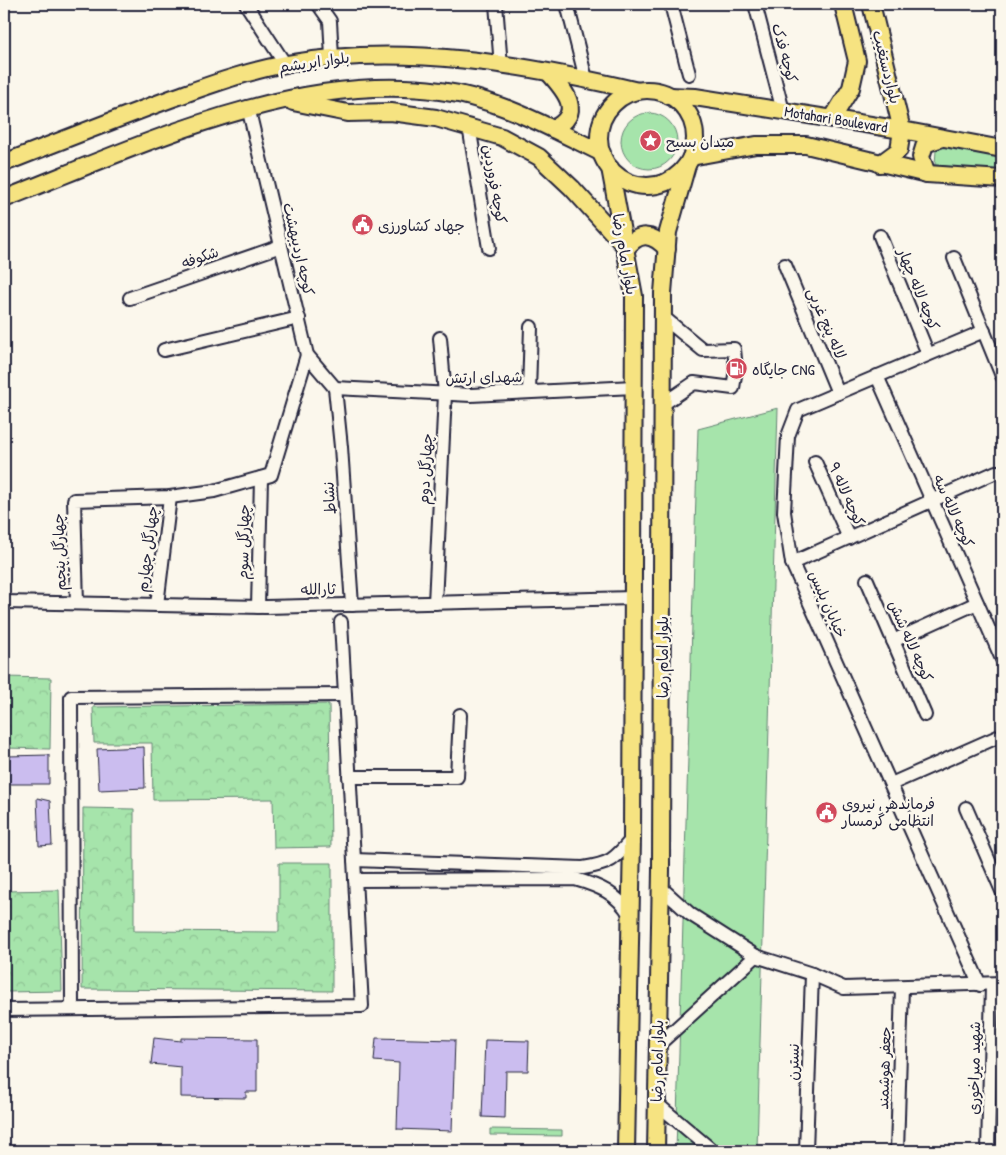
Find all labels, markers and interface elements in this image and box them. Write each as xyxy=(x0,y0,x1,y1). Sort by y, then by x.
street label: کوچه فدک xyxy=(767,21,803,85)
street label: بلواردستغیب xyxy=(868,28,906,106)
street label: بلوار ابریشم xyxy=(277,47,351,78)
street label: Motahari Boulevard xyxy=(783,101,889,138)
place icon: میدان بسیح xyxy=(638,129,662,153)
place label: میدان بسیح xyxy=(666,131,734,152)
street label: کوچه فروردین xyxy=(478,143,512,225)
street label: کوچه اردیبهشت xyxy=(278,200,320,298)
street label: بلوار امام رضا xyxy=(607,212,642,297)
public building icon: جهاد کشاورزی xyxy=(350,213,374,237)
place label: جهاد کشاورزی xyxy=(378,215,465,236)
street label: شکوفه xyxy=(179,241,221,273)
street label: کوچه لاله چهار xyxy=(893,244,945,333)
street label: لاله پنج غربی xyxy=(803,284,851,362)
fuel station icon: جایگاه CNG xyxy=(724,357,748,381)
place label: جایگاه CNG xyxy=(752,359,816,380)
street label: شهدای ارتش xyxy=(445,366,523,388)
street label: چهارگل دوم xyxy=(413,433,439,505)
street label: کوچه لاله ۹ xyxy=(824,459,870,529)
street label: کوچه لاله سه xyxy=(929,471,979,551)
street label: نشاط xyxy=(317,481,341,515)
street label: چهارگل سوم xyxy=(232,504,256,580)
street label: چهارگل چهارم xyxy=(131,505,164,594)
street label: چهارگل پنجم xyxy=(47,513,73,591)
street label: خیابان پلیس xyxy=(804,567,852,641)
street label: ثارالله xyxy=(300,578,336,600)
street label: کوچه لاله شش xyxy=(884,597,938,685)
street label: بلوار امام رضا xyxy=(652,616,674,698)
place label: فرماندهی نیروی انتظامی گرمسار xyxy=(841,793,935,831)
public building icon: فرماندهی نیروی انتظامی گرمسار xyxy=(814,800,838,824)
street label: بلوار امام رضا xyxy=(646,1020,669,1102)
street label: شهید میراخوری xyxy=(963,1021,985,1115)
street label: جعفر هوشمند xyxy=(872,1026,896,1110)
street label: نسترن xyxy=(782,1043,804,1081)

